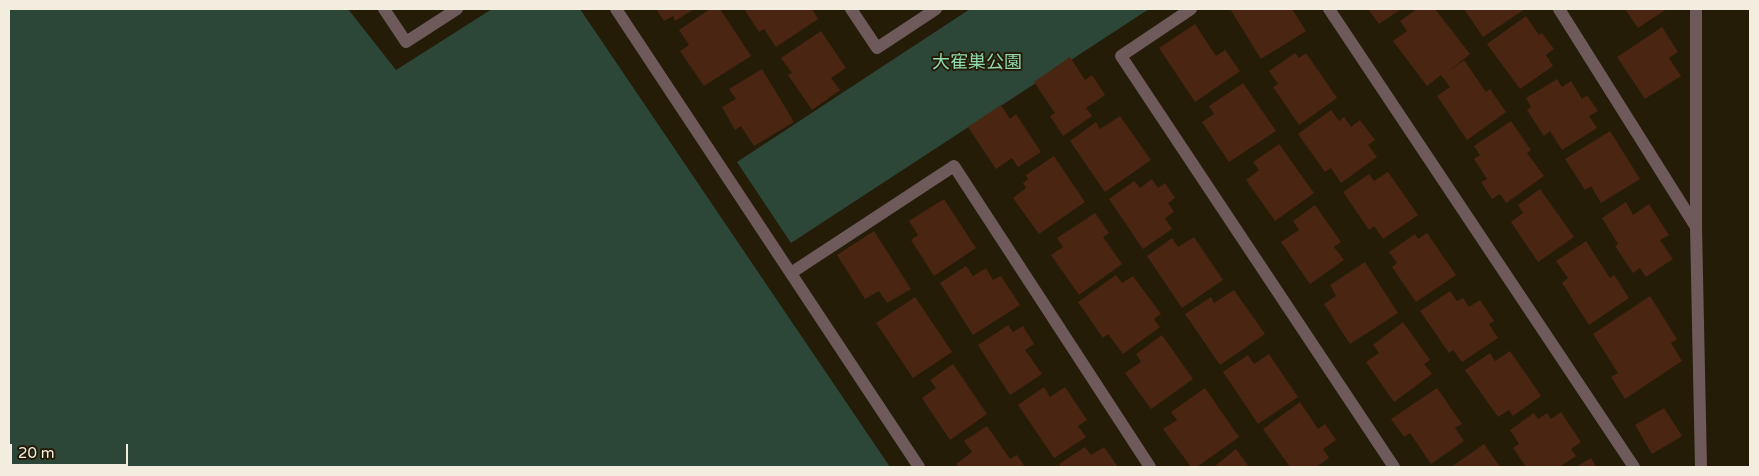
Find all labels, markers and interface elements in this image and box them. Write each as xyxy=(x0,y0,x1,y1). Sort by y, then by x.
park label: 大寉巣公園 xyxy=(932,52,1022,74)
scale bar xyxy=(12,434,130,466)
text: 20 m xyxy=(18,444,55,462)

